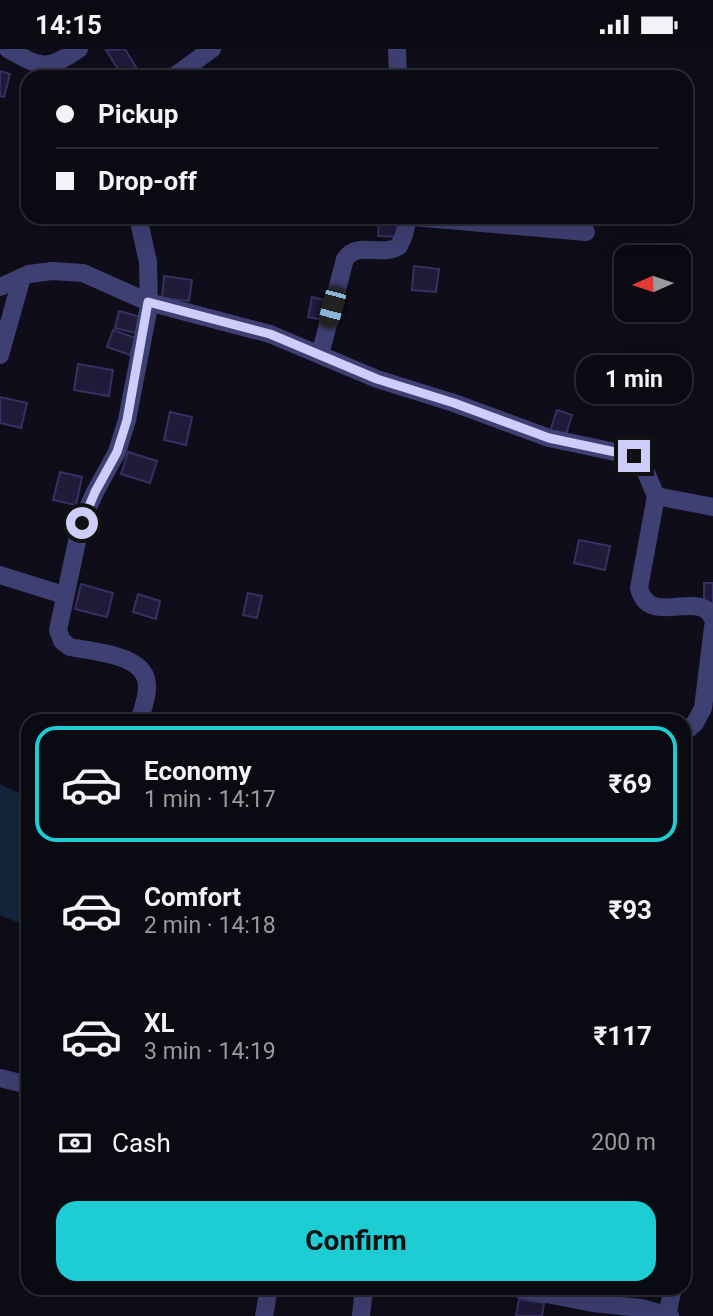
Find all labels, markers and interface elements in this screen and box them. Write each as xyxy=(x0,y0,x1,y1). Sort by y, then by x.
text: 14:15 xyxy=(35,10,102,40)
text: Pickup xyxy=(98,99,178,129)
text: Drop-off xyxy=(98,166,197,196)
north arrow xyxy=(614,245,691,322)
map controls xyxy=(614,245,691,322)
car xyxy=(317,284,348,330)
callout: 1 min xyxy=(576,355,692,403)
text: 1 min xyxy=(605,366,663,393)
route end xyxy=(618,440,650,472)
route start xyxy=(66,507,98,539)
icon: car xyxy=(60,753,123,816)
text: Economy xyxy=(144,756,251,786)
text: ₹69 xyxy=(608,769,652,799)
text: 1 min · 14:17 xyxy=(144,786,276,813)
icon: car xyxy=(60,879,123,942)
text: Comfort xyxy=(144,882,241,912)
text: ₹93 xyxy=(608,895,652,925)
text: 2 min · 14:18 xyxy=(144,912,276,939)
icon: car xyxy=(60,1005,123,1068)
text: XL xyxy=(144,1008,175,1038)
text: ₹117 xyxy=(594,1021,652,1051)
text: 3 min · 14:19 xyxy=(144,1038,276,1065)
icon: cash xyxy=(56,1124,94,1162)
text: Cash xyxy=(112,1128,171,1158)
text: 200 m xyxy=(591,1129,656,1156)
button: Confirm xyxy=(56,1201,656,1281)

